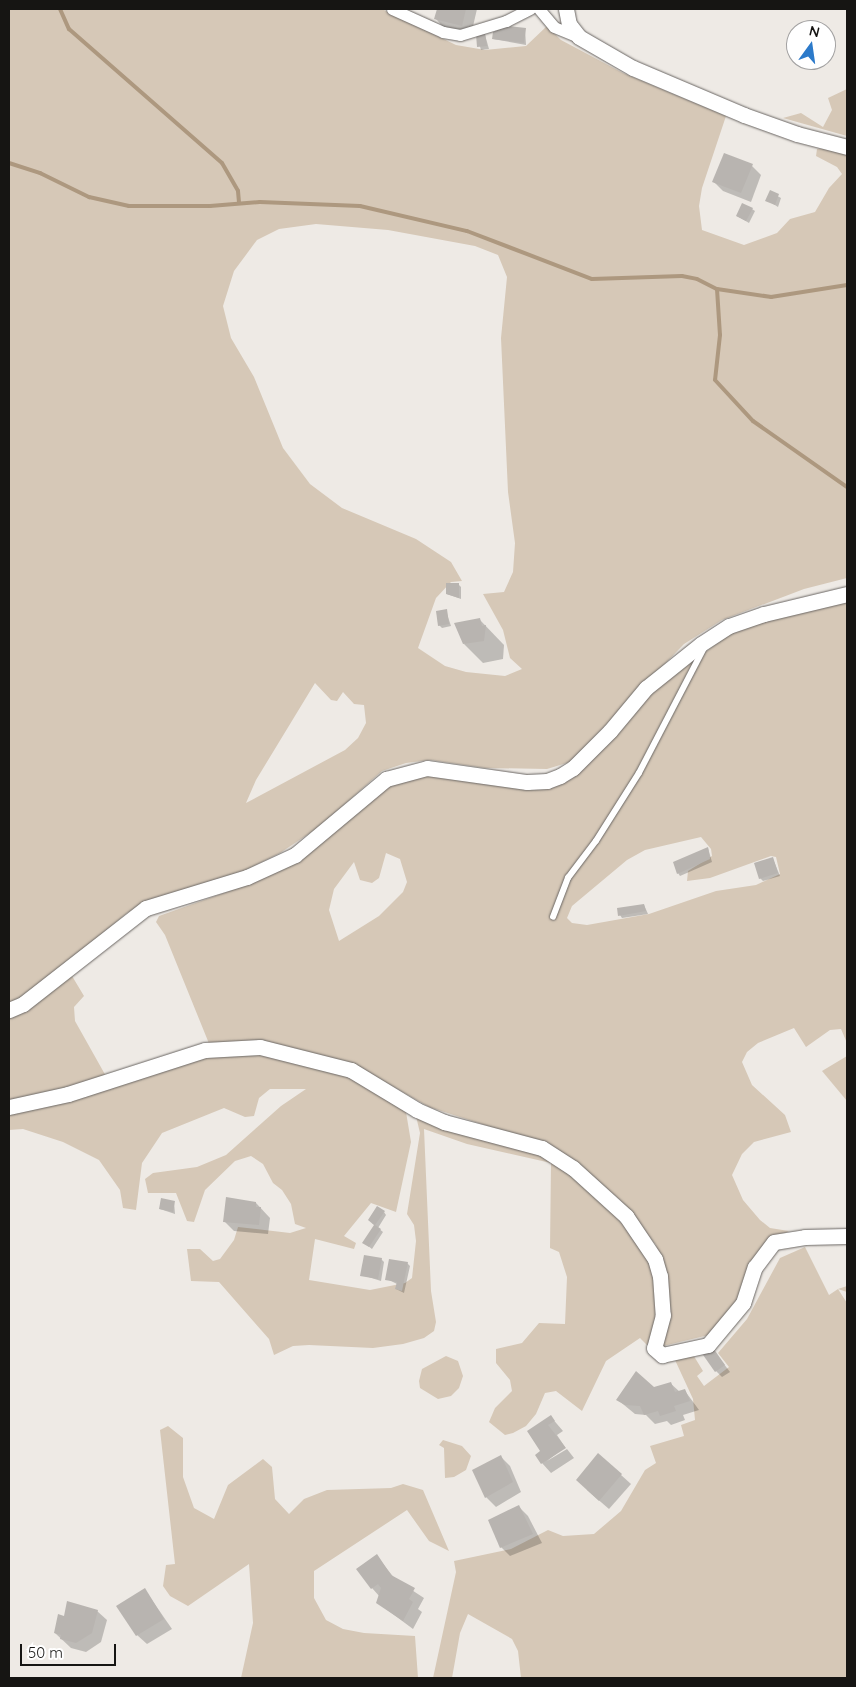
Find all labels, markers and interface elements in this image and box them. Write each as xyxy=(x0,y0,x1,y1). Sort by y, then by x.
north arrow xyxy=(786,20,836,70)
text: N xyxy=(807,21,822,41)
scale bar xyxy=(22,1634,119,1666)
text: 50 m xyxy=(28,1643,63,1662)

